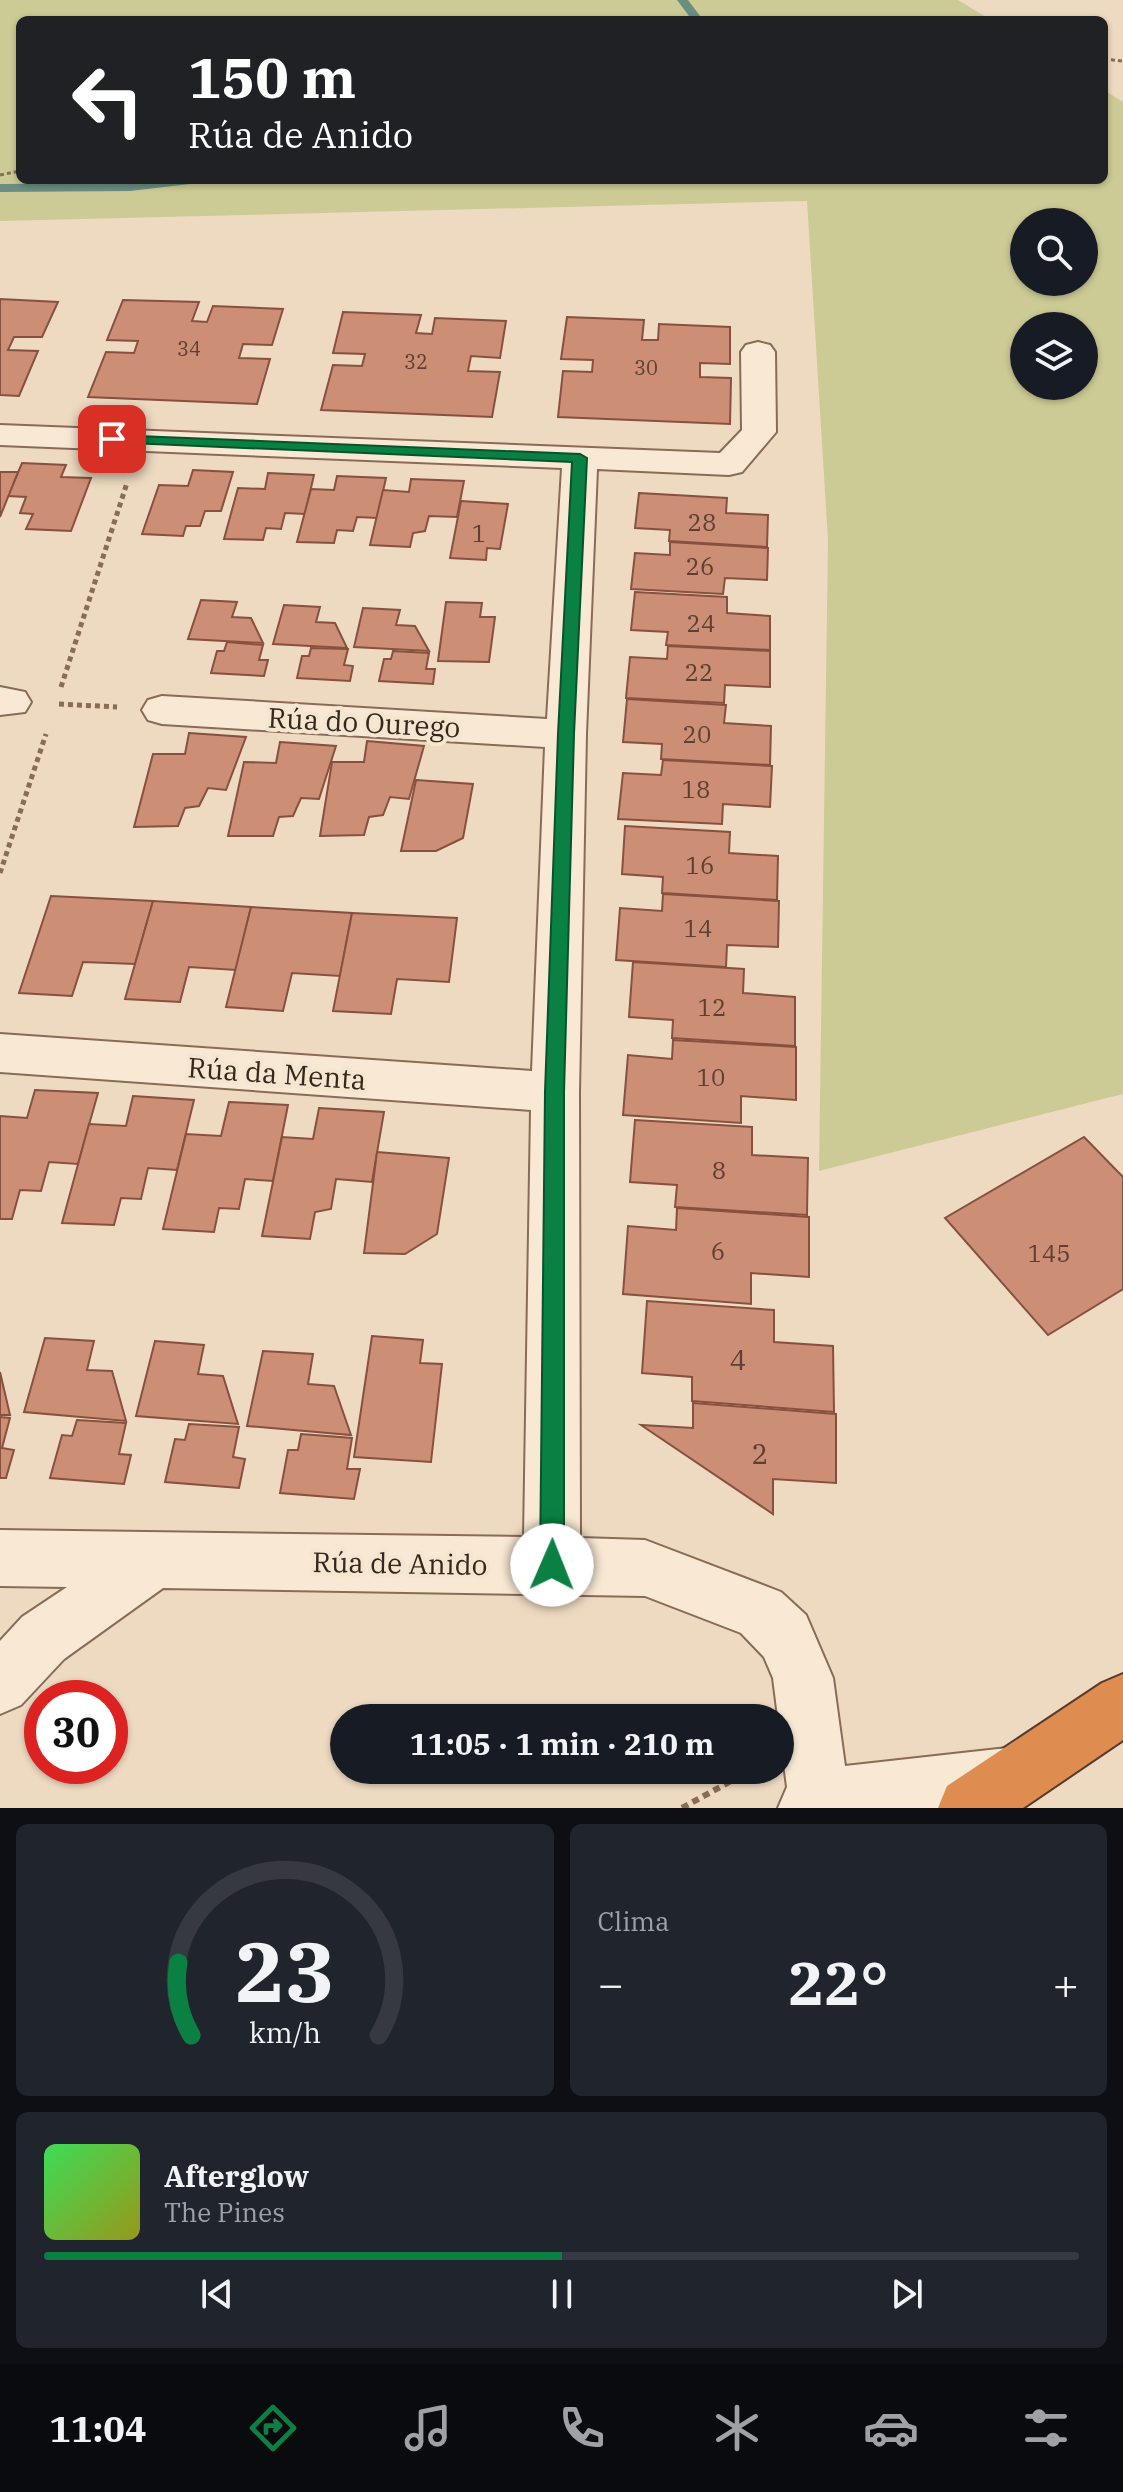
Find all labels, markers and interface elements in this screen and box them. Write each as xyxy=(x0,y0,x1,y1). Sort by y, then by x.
text: 150 m xyxy=(188,41,356,113)
icon: left xyxy=(56,48,160,152)
text: Rúa de Anido xyxy=(188,111,413,158)
map controls xyxy=(1010,208,1098,400)
button: search xyxy=(1010,208,1098,296)
button: layers xyxy=(1010,312,1098,400)
house number: 34 xyxy=(177,335,201,362)
house number: 32 xyxy=(404,348,428,375)
house number: 30 xyxy=(634,354,658,381)
pin xyxy=(78,405,146,473)
icon: arrive xyxy=(90,417,134,461)
house number: 28 xyxy=(688,506,716,538)
house number: 1 xyxy=(472,517,486,549)
house number: 26 xyxy=(686,550,714,582)
house number: 24 xyxy=(687,607,715,639)
house number: 22 xyxy=(685,656,713,688)
street label: Rúa do Ourego xyxy=(267,698,461,746)
house number: 20 xyxy=(683,718,711,750)
house number: 18 xyxy=(682,773,710,805)
house number: 16 xyxy=(686,849,714,881)
house number: 14 xyxy=(684,912,712,944)
house number: 12 xyxy=(698,991,726,1023)
street label: Rúa da Menta xyxy=(186,1048,368,1098)
house number: 10 xyxy=(697,1061,725,1093)
house number: 8 xyxy=(712,1154,726,1186)
house number: 6 xyxy=(711,1235,725,1267)
house number: 145 xyxy=(1027,1237,1071,1269)
house number: 4 xyxy=(730,1341,746,1378)
house number: 2 xyxy=(752,1435,768,1472)
position arrow xyxy=(510,1523,594,1607)
street label: Rúa de Anido xyxy=(312,1543,488,1583)
speed limit sign: 30 xyxy=(24,1680,128,1784)
text: 11:05 · 1 min · 210 m xyxy=(410,1724,714,1763)
text: Clima xyxy=(598,1904,669,1938)
text: 23 xyxy=(235,1917,335,2025)
text: 22° xyxy=(788,1943,888,2022)
text: − xyxy=(598,1955,624,2012)
text: + xyxy=(1053,1955,1079,2012)
text: km/h xyxy=(249,2014,321,2051)
text: Afterglow xyxy=(164,2156,309,2195)
text: The Pines xyxy=(164,2195,285,2229)
icon: previous xyxy=(195,2272,239,2316)
icon: pause xyxy=(540,2272,584,2316)
icon: next xyxy=(885,2272,929,2316)
icon: directions xyxy=(245,2400,301,2456)
icon: music xyxy=(400,2400,456,2456)
icon: phone xyxy=(554,2400,610,2456)
icon: climate xyxy=(709,2400,765,2456)
icon: car xyxy=(863,2400,919,2456)
icon: filters xyxy=(1018,2400,1074,2456)
text: 11:04 xyxy=(49,2405,147,2452)

